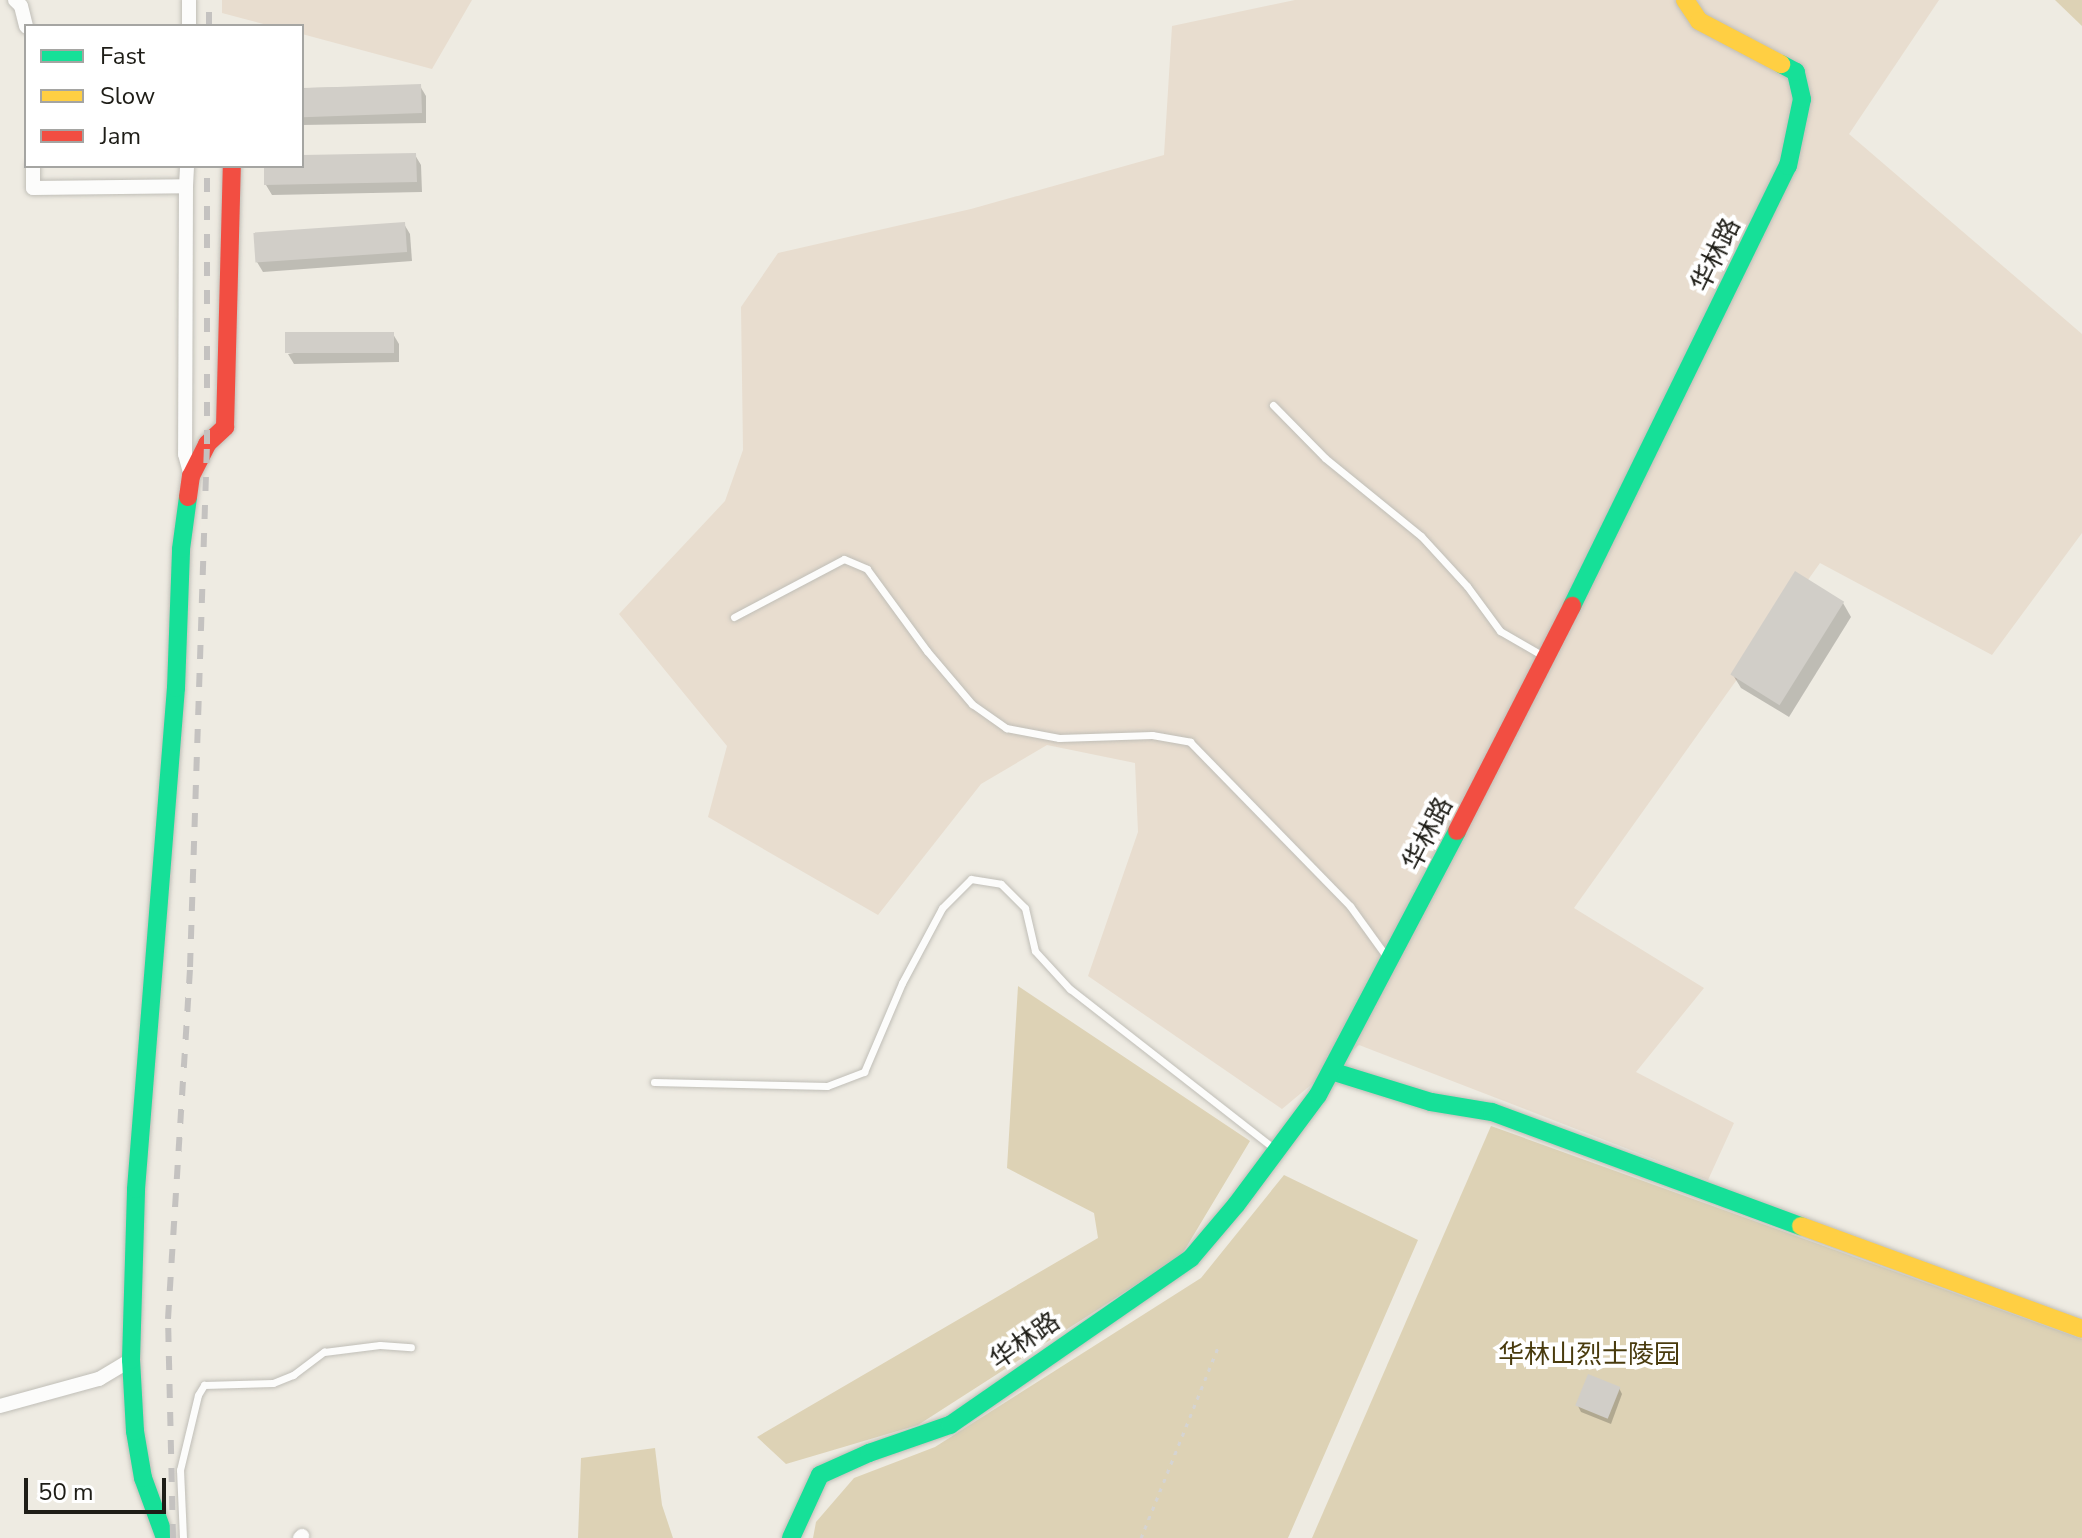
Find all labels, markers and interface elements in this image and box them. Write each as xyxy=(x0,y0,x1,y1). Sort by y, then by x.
legend xyxy=(24,24,304,168)
text: Fast xyxy=(100,40,145,72)
text: Slow xyxy=(100,80,155,112)
text: Jam xyxy=(100,120,141,152)
street label: 华林路 xyxy=(1685,213,1747,297)
street label: 华林路 xyxy=(1396,792,1460,876)
street label: 华林路 xyxy=(984,1306,1066,1376)
park label: 华林山烈士陵园 xyxy=(1498,1339,1680,1371)
scale bar xyxy=(28,1462,170,1512)
text: 50 m xyxy=(38,1476,94,1508)

